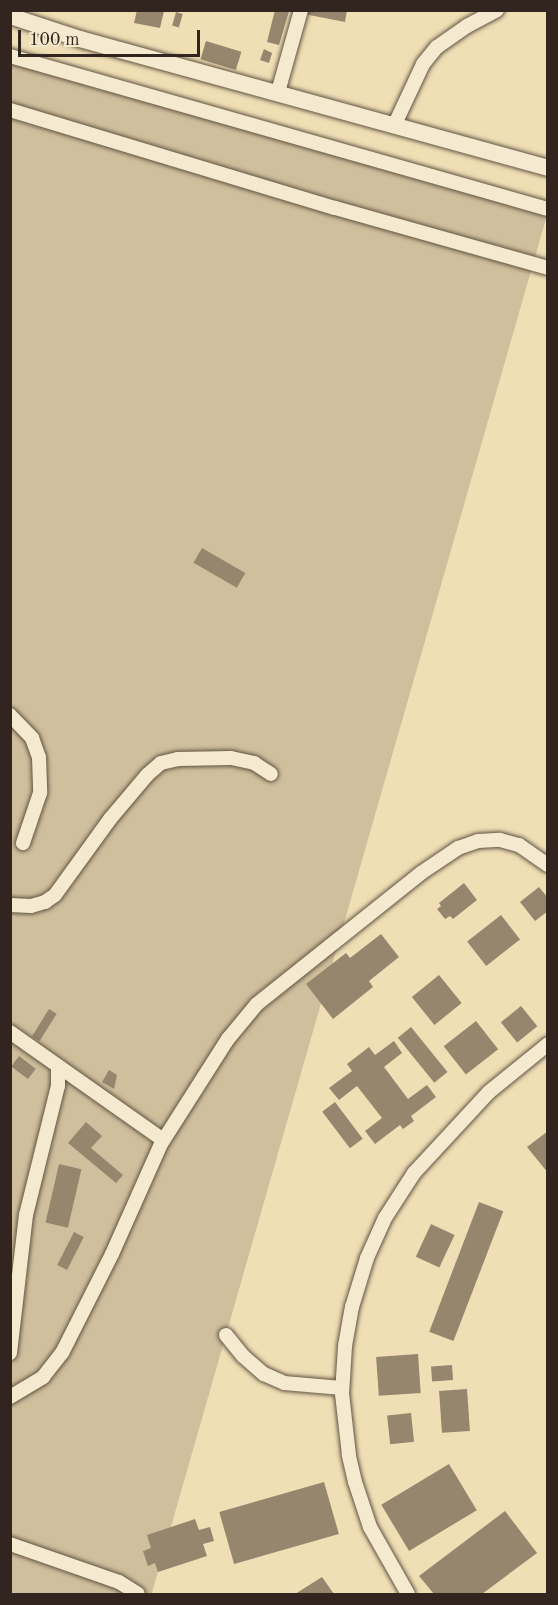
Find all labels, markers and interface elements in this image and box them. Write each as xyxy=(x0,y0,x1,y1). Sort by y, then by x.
scale bar xyxy=(21,18,202,56)
text: 100 m xyxy=(29,31,80,49)

